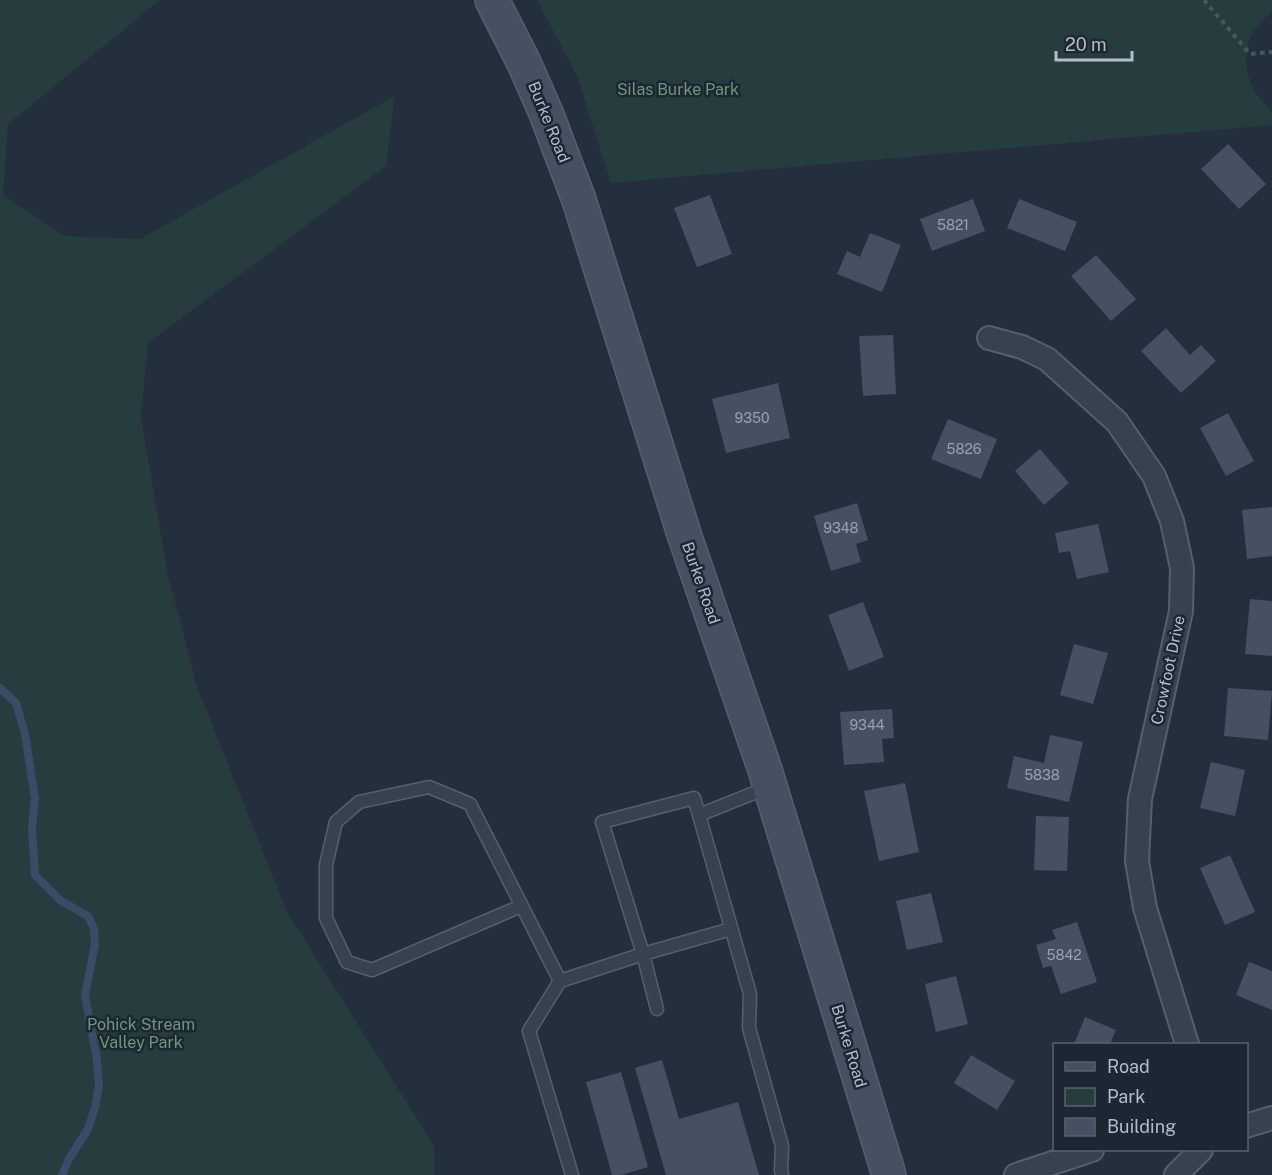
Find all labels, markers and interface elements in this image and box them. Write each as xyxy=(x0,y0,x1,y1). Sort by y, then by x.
scale bar xyxy=(1056,24,1132,62)
text: 20 m xyxy=(1065,34,1107,55)
street label: Burke Road xyxy=(524,79,574,165)
park label: Silas Burke Park xyxy=(617,80,739,99)
house number: 5821 xyxy=(937,217,969,233)
house number: 9350 xyxy=(734,410,770,426)
house number: 5826 xyxy=(946,441,982,457)
house number: 9348 xyxy=(823,520,859,536)
street label: Burke Road xyxy=(678,539,724,627)
street label: Crowfoot Drive xyxy=(1147,614,1189,726)
house number: 9344 xyxy=(849,717,885,733)
house number: 5838 xyxy=(1024,767,1060,783)
house number: 5842 xyxy=(1046,947,1082,963)
street label: Burke Road xyxy=(827,1002,871,1090)
park label: Pohick Stream Valley Park xyxy=(87,1015,195,1052)
legend xyxy=(1053,1043,1248,1151)
text: Road xyxy=(1107,1056,1150,1077)
text: Park xyxy=(1107,1086,1145,1107)
text: Building xyxy=(1107,1116,1176,1137)

